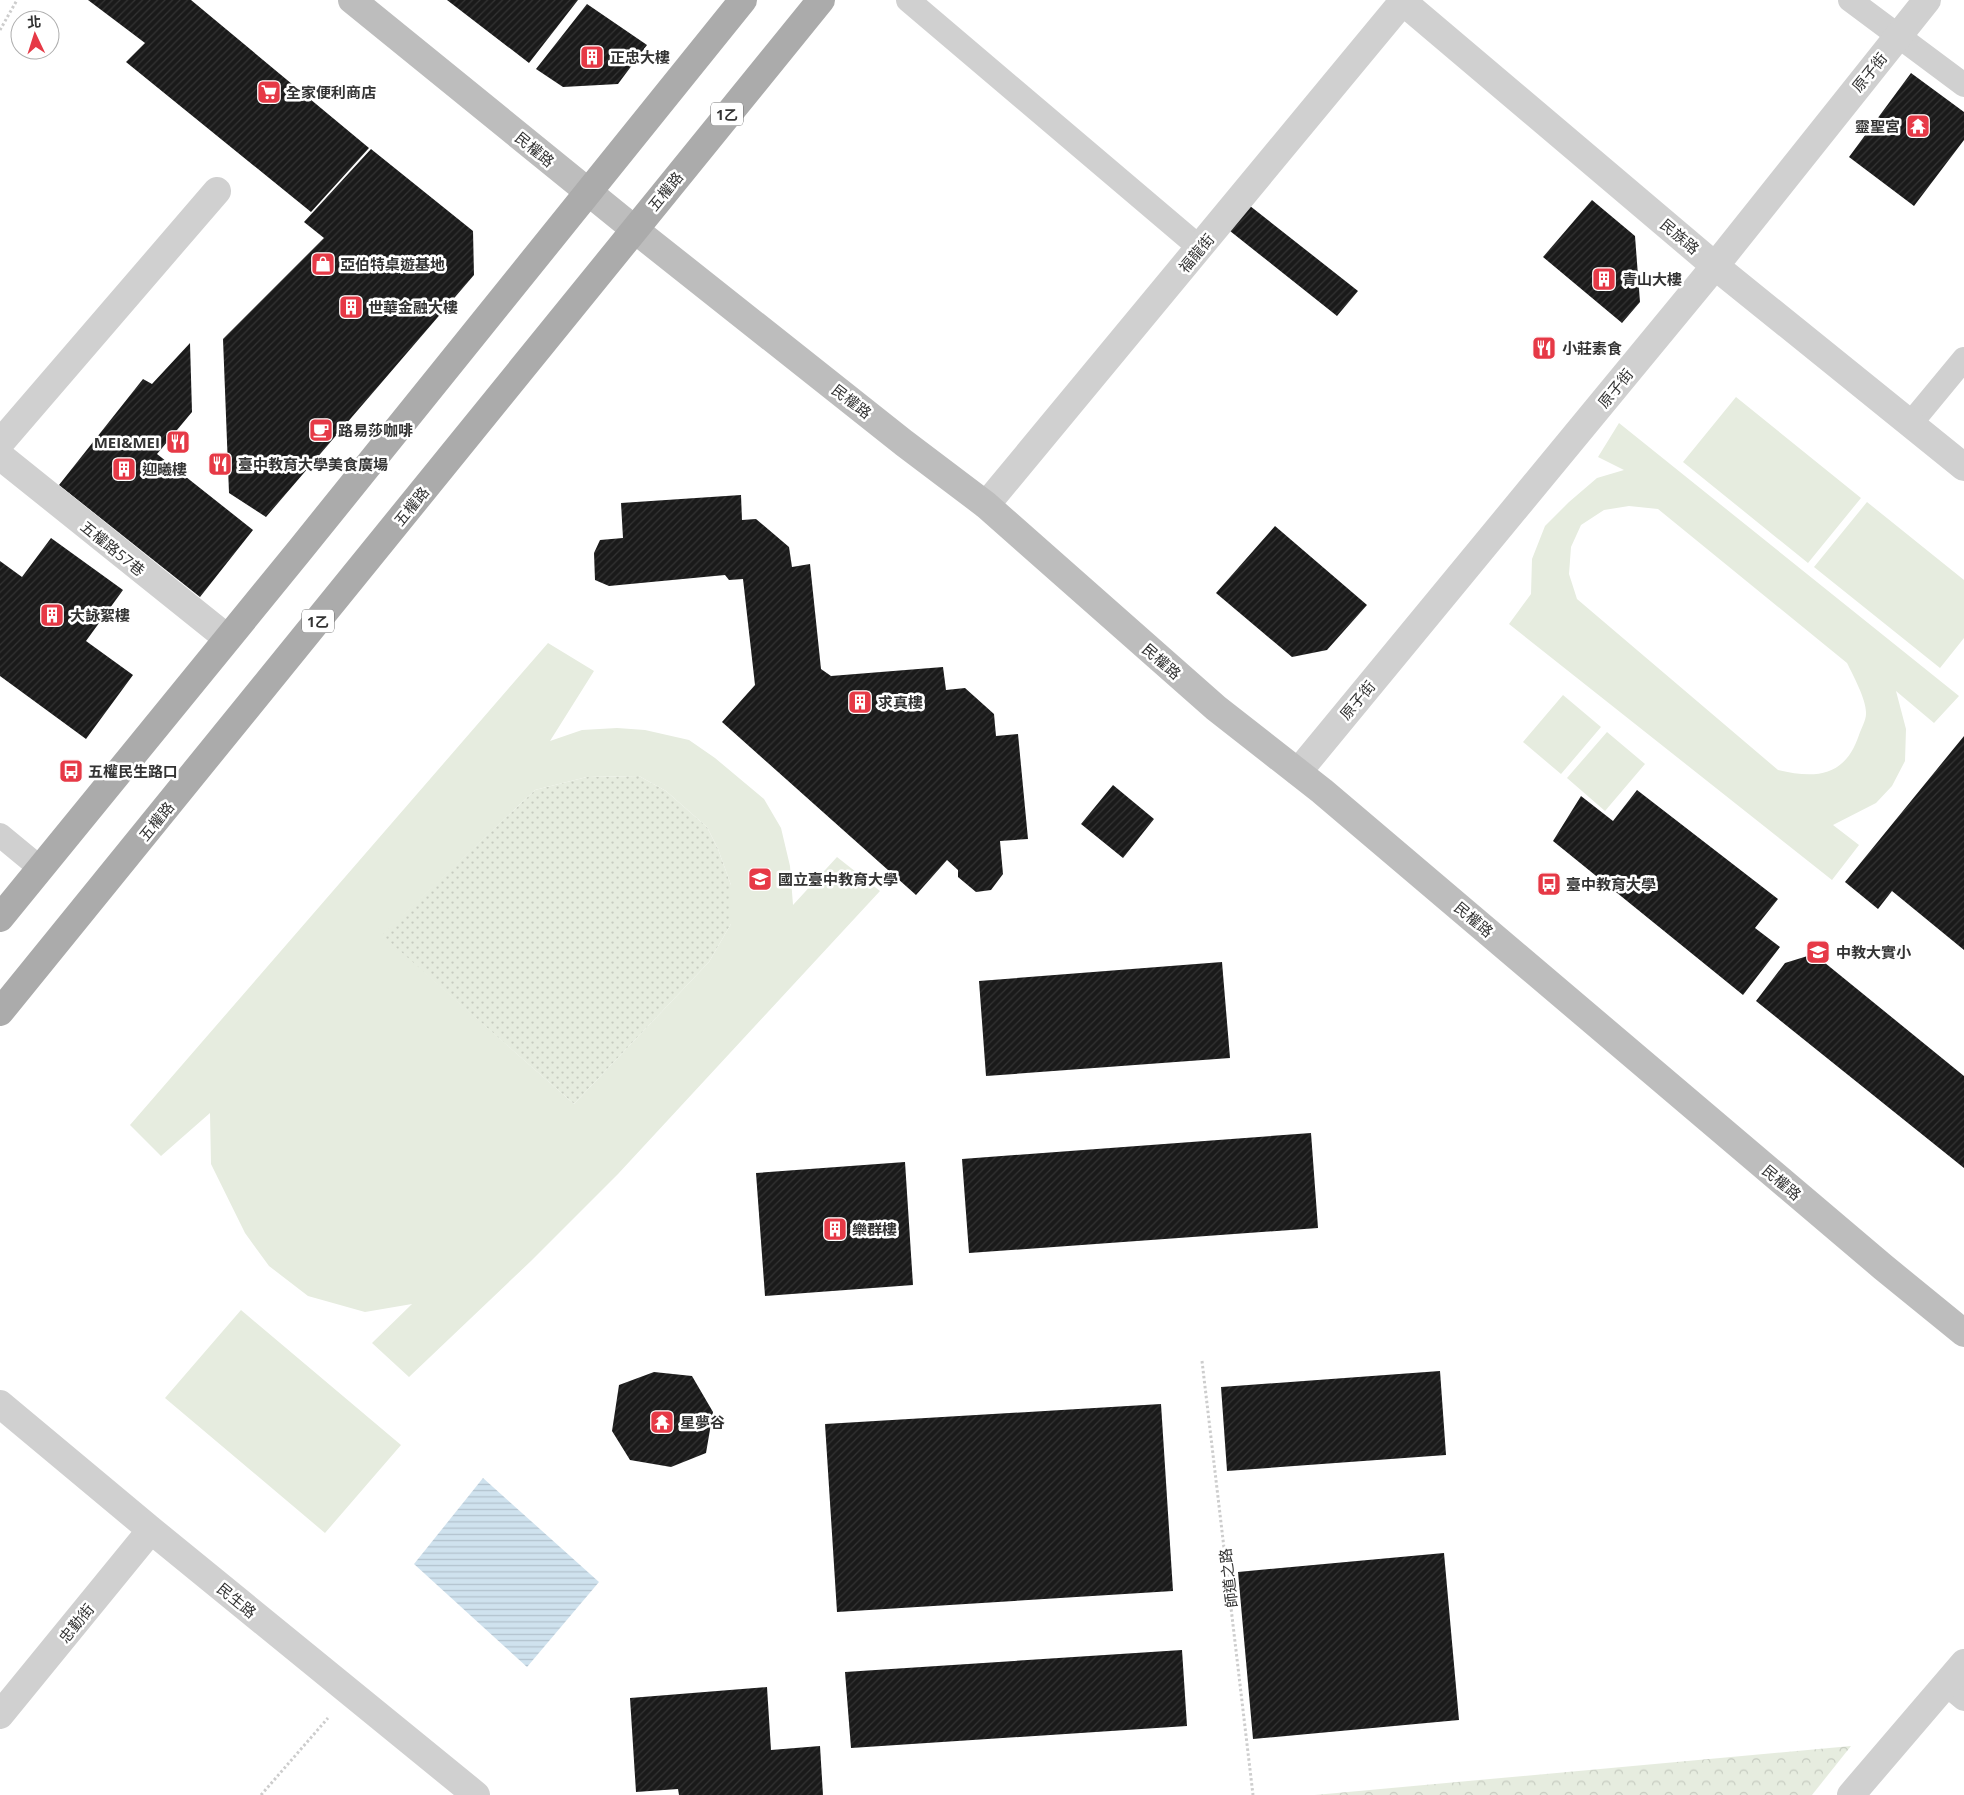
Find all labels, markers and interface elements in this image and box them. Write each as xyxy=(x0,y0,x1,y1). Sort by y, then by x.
north arrow xyxy=(10,10,60,60)
text: 北 xyxy=(26,12,42,31)
building icon: 正忠大樓 xyxy=(579,44,605,70)
place label: 正忠大樓 xyxy=(610,47,670,67)
street label: 原子街 xyxy=(1847,48,1891,96)
supermarket icon: 全家便利商店 xyxy=(256,79,282,105)
place label: 全家便利商店 xyxy=(286,82,376,102)
road number: 1乙 xyxy=(711,102,743,126)
temple icon: 靈聖宮 xyxy=(1905,113,1931,139)
place label: 靈聖宮 xyxy=(1855,116,1900,136)
street label: 民權路 xyxy=(511,127,559,171)
street label: 五權路 xyxy=(643,167,687,215)
street label: 民族路 xyxy=(1656,214,1704,258)
street label: 福龍街 xyxy=(1174,229,1218,277)
shop icon: 亞伯特桌遊基地 xyxy=(310,251,336,277)
place label: 亞伯特桌遊基地 xyxy=(340,254,445,274)
building icon: 青山大樓 xyxy=(1591,266,1617,292)
place label: 青山大樓 xyxy=(1622,269,1682,289)
building icon: 世華金融大樓 xyxy=(338,294,364,320)
place label: 世華金融大樓 xyxy=(368,297,458,317)
restaurant icon: 小莊素食 xyxy=(1531,335,1557,361)
place label: 小莊素食 xyxy=(1562,338,1622,358)
street label: 原子街 xyxy=(1593,364,1637,412)
street label: 民權路 xyxy=(828,379,876,423)
cafe icon: 路易莎咖啡 xyxy=(308,417,334,443)
place label: 路易莎咖啡 xyxy=(338,420,413,440)
restaurant icon: MEI&MEI xyxy=(165,429,191,455)
place label: MEI&MEI xyxy=(94,432,160,452)
restaurant icon: 臺中教育大學美食廣場 xyxy=(207,451,233,477)
place label: 臺中教育大學美食廣場 xyxy=(238,454,388,474)
building icon: 迎曦樓 xyxy=(111,456,137,482)
place label: 迎曦樓 xyxy=(142,459,187,479)
street label: 五權路 xyxy=(389,482,433,530)
street label: 五權路57巷 xyxy=(77,516,149,580)
building icon: 大詠絮樓 xyxy=(39,602,65,628)
place label: 大詠絮樓 xyxy=(70,605,130,625)
road number: 1乙 xyxy=(302,610,334,632)
street label: 民權路 xyxy=(1138,639,1186,683)
street label: 原子街 xyxy=(1335,676,1379,724)
building icon: 求真樓 xyxy=(847,689,873,715)
place label: 求真樓 xyxy=(878,692,923,712)
bus stop icon: 五權民生路口 xyxy=(58,758,84,784)
place label: 五權民生路口 xyxy=(88,761,178,781)
street label: 五權路 xyxy=(134,797,178,845)
school or university icon: 國立臺中教育大學 xyxy=(747,866,773,892)
place label: 國立臺中教育大學 xyxy=(778,869,898,889)
bus stop icon: 臺中教育大學 xyxy=(1536,871,1562,897)
place label: 臺中教育大學 xyxy=(1566,874,1656,894)
street label: 民權路 xyxy=(1450,897,1498,941)
school or university icon: 中教大實小 xyxy=(1805,939,1831,965)
place label: 中教大實小 xyxy=(1836,942,1912,962)
street label: 民權路 xyxy=(1758,1160,1806,1204)
building icon: 樂群樓 xyxy=(822,1216,848,1242)
place label: 樂群樓 xyxy=(852,1219,897,1239)
temple icon: 星夢谷 xyxy=(649,1409,675,1435)
place label: 星夢谷 xyxy=(680,1412,725,1432)
street label: 師道之路 xyxy=(1214,1547,1242,1609)
street label: 民生路 xyxy=(213,1578,261,1622)
street label: 忠勤街 xyxy=(54,1599,98,1647)

